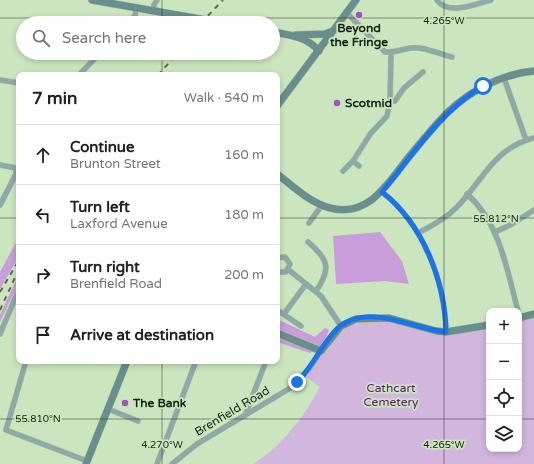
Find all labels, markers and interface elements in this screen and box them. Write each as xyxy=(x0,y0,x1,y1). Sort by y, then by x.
marker: Beyond the Fringe xyxy=(354,10,364,20)
text: 4.265°W xyxy=(423,15,465,27)
search box xyxy=(16,16,280,60)
place label: Beyond the Fringe xyxy=(329,21,388,50)
icon: search xyxy=(30,27,52,49)
text: Search here xyxy=(62,29,146,47)
route start xyxy=(474,77,492,95)
text: 7 min xyxy=(32,88,77,109)
text: Walk · 540 m xyxy=(184,90,264,106)
place label: Scotmid xyxy=(345,96,392,110)
marker: Scotmid xyxy=(332,98,342,108)
text: Continue xyxy=(70,138,134,156)
icon: ahead xyxy=(32,144,54,166)
text: 160 m xyxy=(224,147,264,163)
text: Brunton Street xyxy=(70,156,161,172)
text: Turn left xyxy=(70,198,130,216)
icon: left xyxy=(32,204,54,226)
text: 180 m xyxy=(224,207,264,223)
text: 55.812°N xyxy=(473,213,519,225)
text: Laxford Avenue xyxy=(70,216,168,232)
text: Turn right xyxy=(70,258,140,276)
icon: right xyxy=(32,264,54,286)
text: 200 m xyxy=(224,267,264,283)
text: Brenfield Road xyxy=(70,276,162,292)
map controls xyxy=(486,308,522,452)
button: + xyxy=(486,308,522,344)
icon: arrive xyxy=(32,324,54,346)
text: Arrive at destination xyxy=(70,326,214,344)
button: − xyxy=(486,344,522,380)
route end xyxy=(288,373,306,391)
button: locate xyxy=(486,380,522,416)
park label: Cathcart Cemetery xyxy=(363,381,419,409)
street label: Brenfield Road xyxy=(192,383,272,439)
place label: The Bank xyxy=(132,396,187,410)
marker: The Bank xyxy=(120,398,130,408)
text: 55.810°N xyxy=(15,413,61,425)
button: layers xyxy=(486,416,522,452)
text: 4.270°W xyxy=(141,439,183,451)
text: 4.265°W xyxy=(423,439,465,451)

